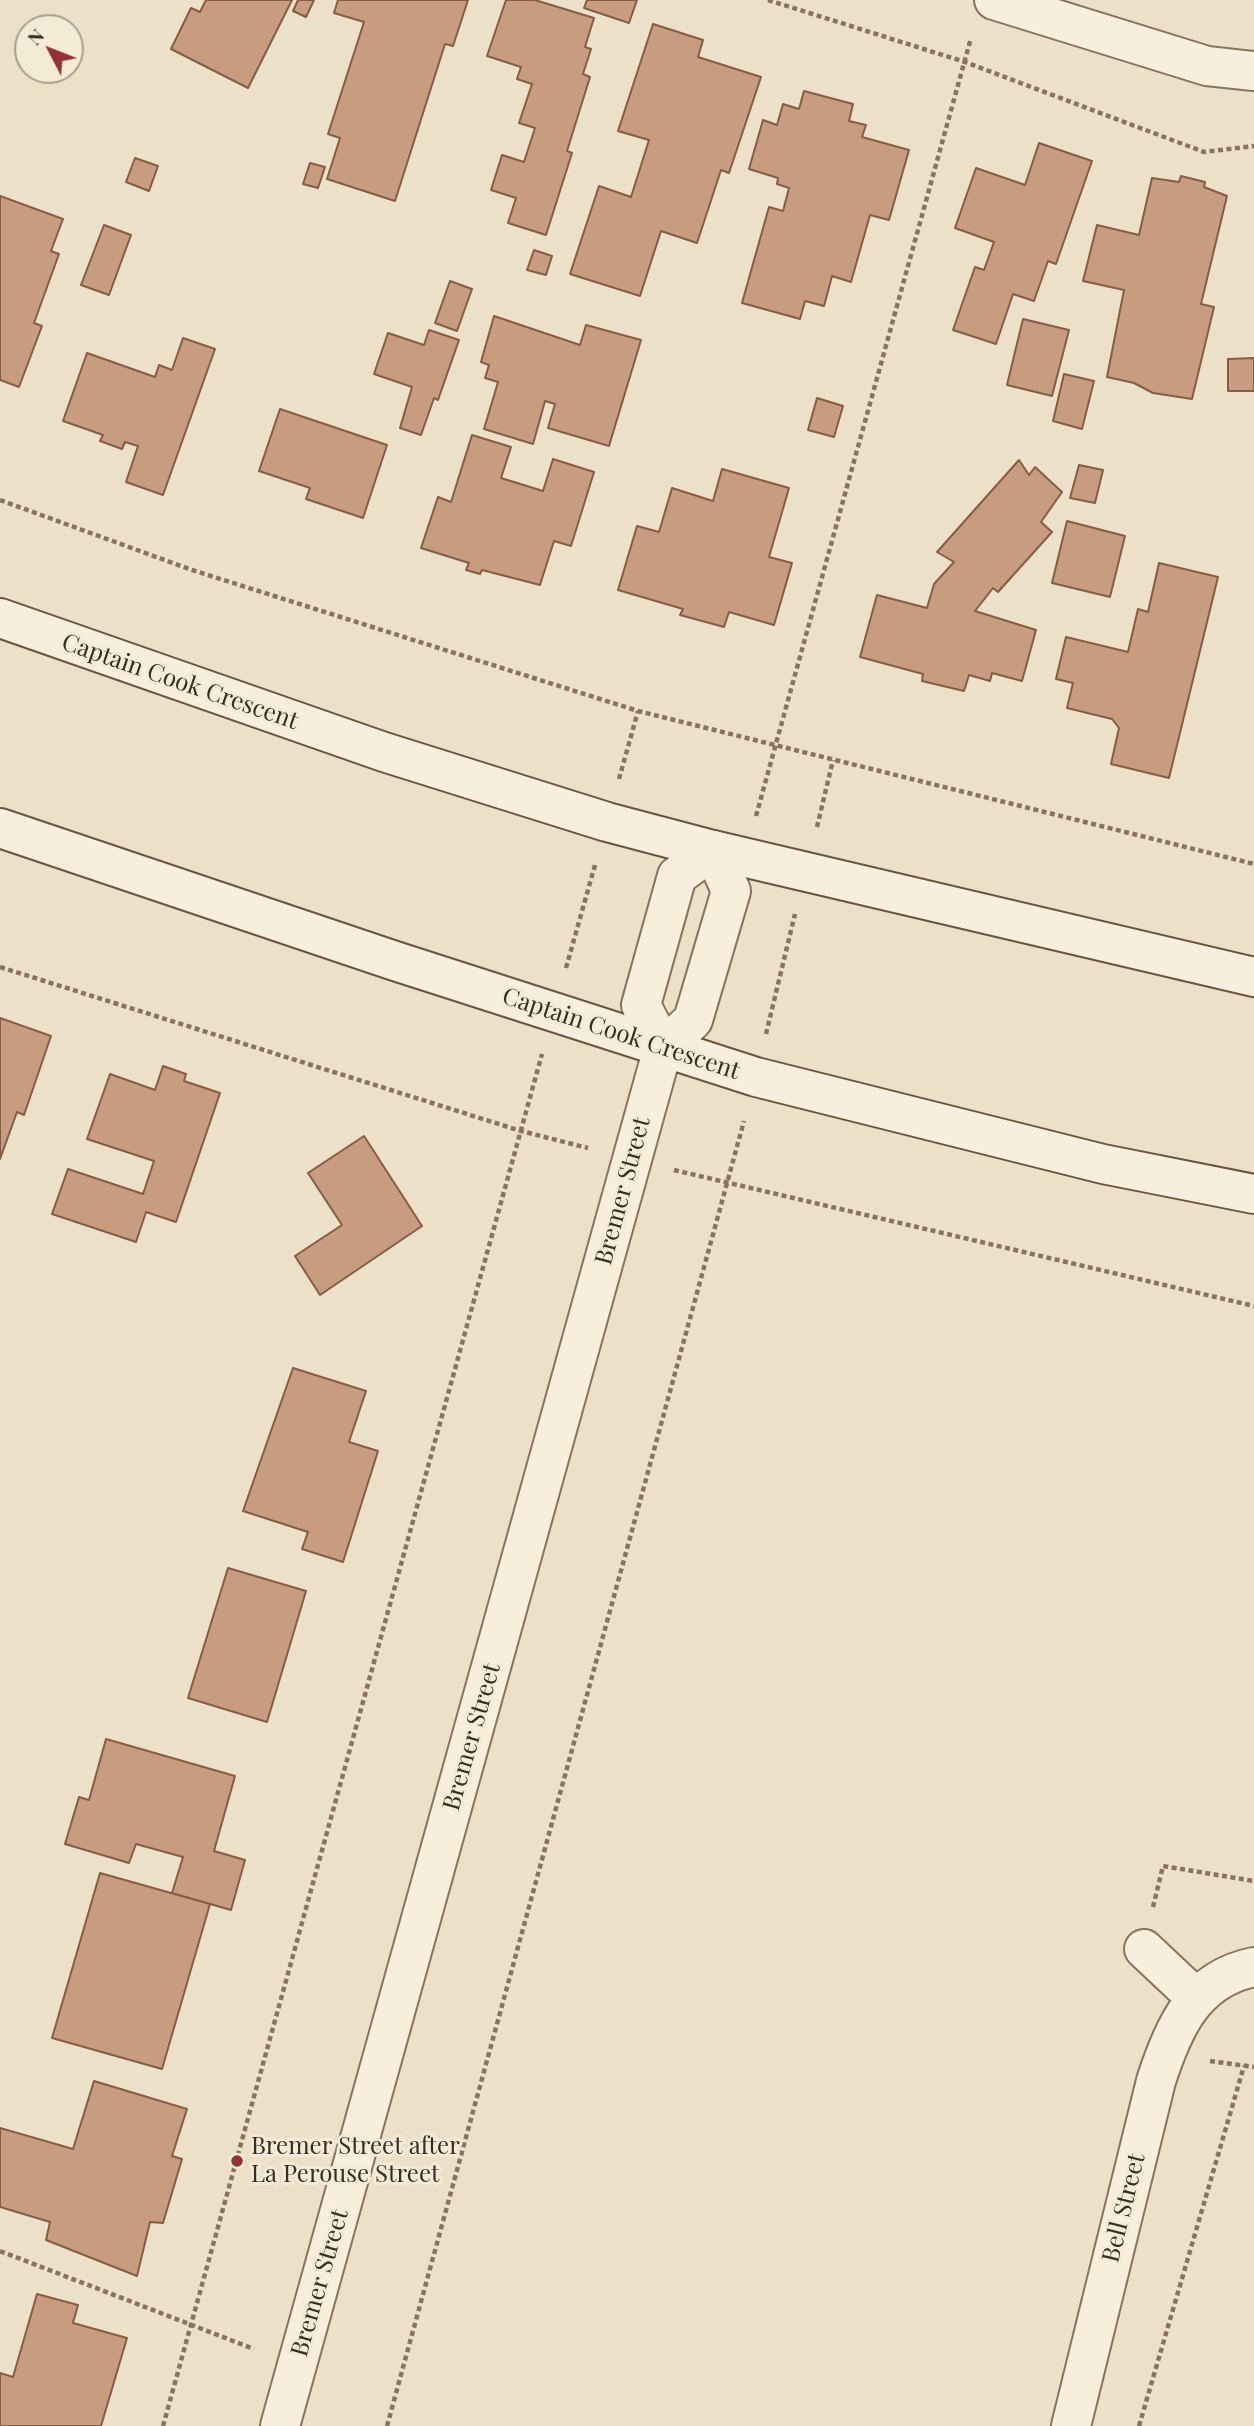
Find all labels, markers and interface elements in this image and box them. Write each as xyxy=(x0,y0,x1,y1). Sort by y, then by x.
north arrow xyxy=(14,14,84,84)
text: N xyxy=(21,22,49,50)
street label: Captain Cook Crescent xyxy=(58,628,302,736)
street label: Captain Cook Crescent xyxy=(499,982,743,1086)
street label: Bremer Street xyxy=(589,1114,657,1268)
street label: Bremer Street xyxy=(437,1660,507,1814)
place label: Bremer Street after La Perouse Street xyxy=(251,2133,460,2189)
street label: Bell Street xyxy=(1097,2151,1151,2265)
marker: Bremer Street after La Perouse Street xyxy=(229,2153,245,2169)
street label: Bremer Street xyxy=(285,2206,355,2360)

